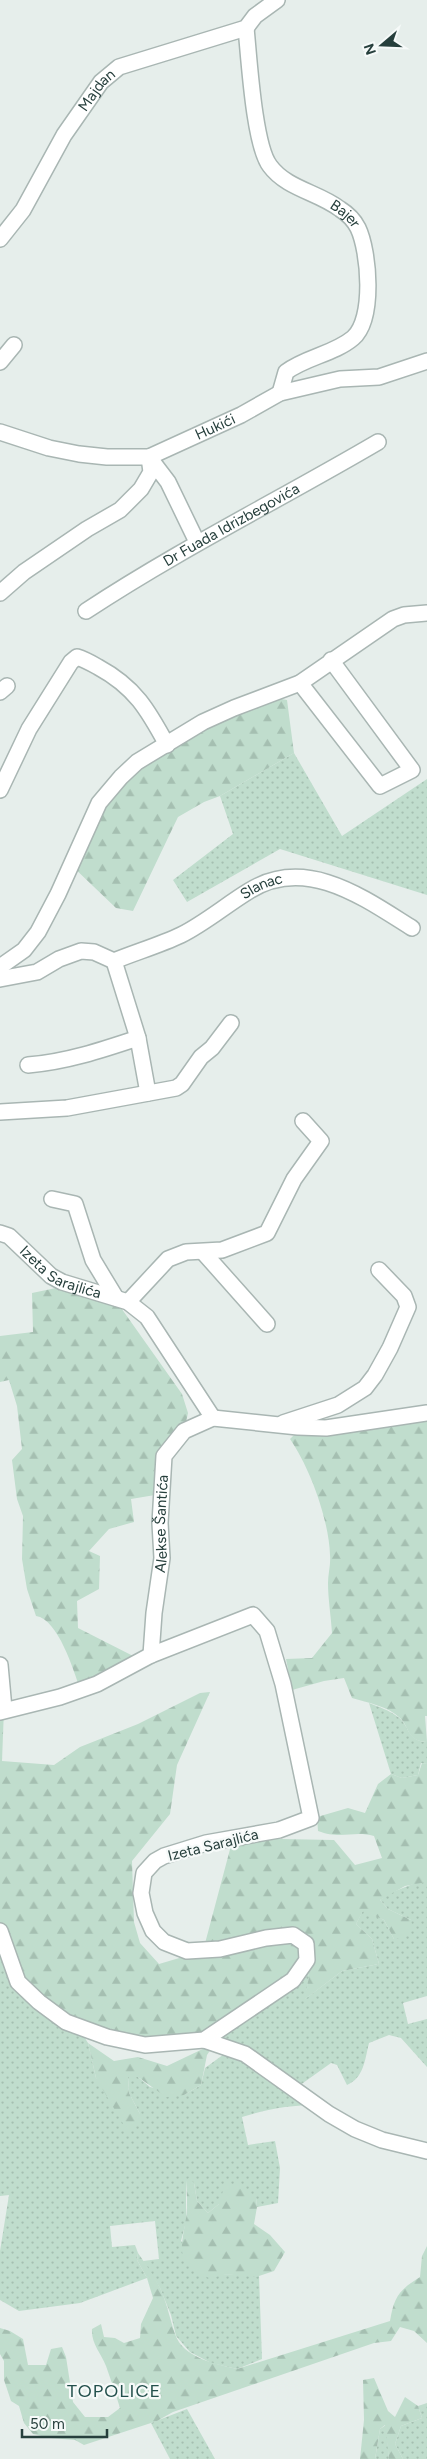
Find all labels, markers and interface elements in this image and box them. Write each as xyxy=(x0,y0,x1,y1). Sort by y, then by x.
north arrow xyxy=(357,20,407,70)
text: N xyxy=(360,41,380,57)
street label: Majdan xyxy=(74,65,119,115)
street label: Bajer xyxy=(327,196,365,231)
street label: Hukići xyxy=(192,410,238,444)
street label: Dr Fuada Idrizbegovića xyxy=(160,479,303,570)
street label: Slanac xyxy=(237,869,284,903)
street label: Izeta Sarajlića xyxy=(16,1242,103,1302)
street label: Alekse Šantića xyxy=(151,1474,172,1574)
street label: Izeta Sarajlića xyxy=(166,1825,260,1865)
district label: TOPOLICE xyxy=(67,2380,161,2402)
scale bar xyxy=(22,2406,108,2438)
text: 50 m xyxy=(30,2415,65,2433)

